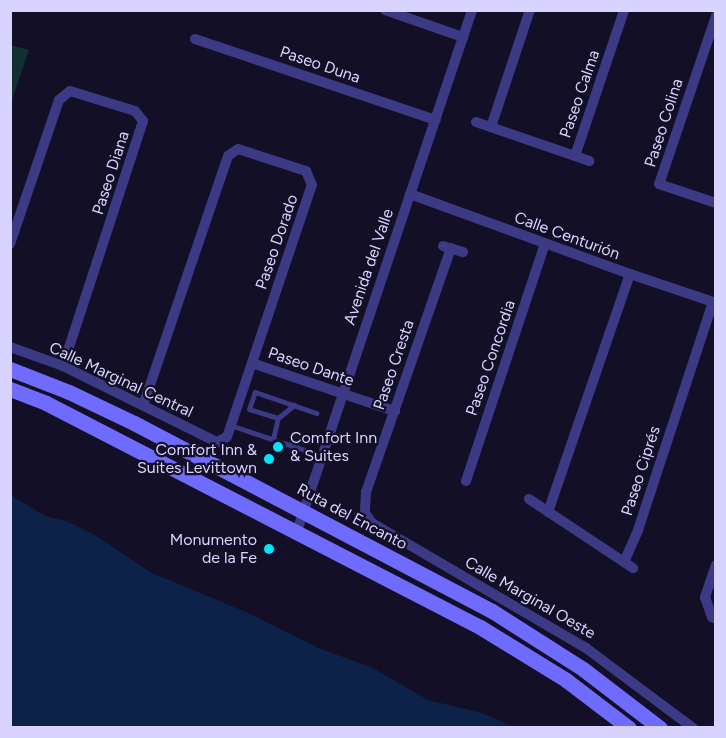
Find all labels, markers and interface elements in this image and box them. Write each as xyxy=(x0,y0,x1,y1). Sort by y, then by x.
street label: Paseo Duna xyxy=(277,42,363,88)
street label: Paseo Calma xyxy=(556,48,604,140)
street label: Paseo Colina xyxy=(641,76,687,170)
street label: Paseo Diana xyxy=(88,129,134,217)
street label: Paseo Dorado xyxy=(252,192,302,292)
street label: Avenida del Valle xyxy=(340,206,398,328)
street label: Calle Centurión xyxy=(512,208,622,264)
street label: Paseo Concordia xyxy=(462,298,520,418)
street label: Paseo Cresta xyxy=(370,317,418,413)
street label: Calle Marginal Central xyxy=(46,338,196,422)
street label: Paseo Dante xyxy=(266,343,356,391)
street label: Paseo Ciprés xyxy=(617,424,665,518)
place label: Comfort Inn & Suites xyxy=(290,428,377,466)
place label: Comfort Inn & Suites Levittown xyxy=(137,440,257,478)
marker: Comfort Inn & Suites xyxy=(271,440,285,454)
marker: Comfort Inn & Suites Levittown xyxy=(262,452,276,466)
street label: Ruta del Encanto xyxy=(294,480,410,554)
place label: Monumento de la Fe xyxy=(170,530,257,568)
marker: Monumento de la Fe xyxy=(262,542,276,556)
street label: Calle Marginal Oeste xyxy=(461,553,599,643)

